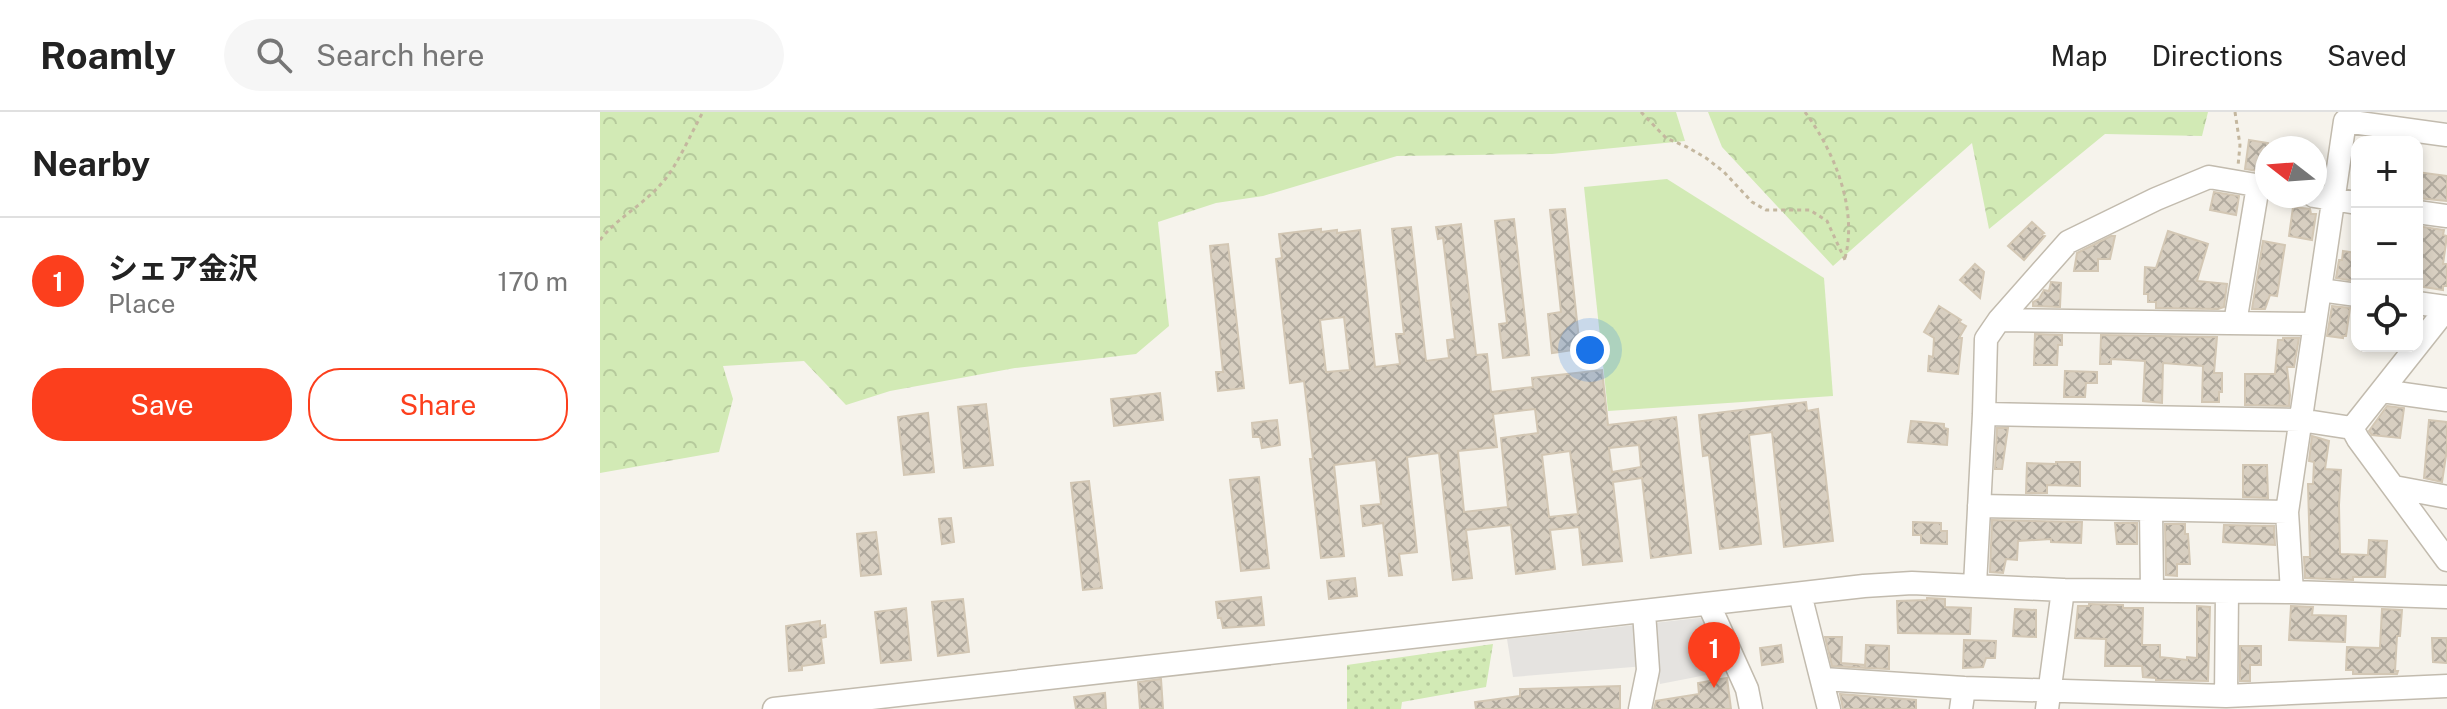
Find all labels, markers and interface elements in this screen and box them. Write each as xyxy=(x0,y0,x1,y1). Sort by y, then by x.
search box xyxy=(224,19,784,91)
text: Roamly xyxy=(40,33,176,78)
icon: search xyxy=(252,33,296,77)
text: Search here xyxy=(316,37,484,73)
text: Map xyxy=(2051,39,2107,72)
text: Directions xyxy=(2151,39,2283,72)
text: Saved xyxy=(2327,39,2407,72)
north arrow xyxy=(2255,136,2327,208)
map controls xyxy=(2351,136,2423,352)
button: + xyxy=(2351,136,2423,208)
text: Nearby xyxy=(32,144,150,184)
button: − xyxy=(2351,208,2423,280)
text: シェア金沢 xyxy=(108,250,258,286)
text: 1 xyxy=(52,266,64,297)
text: 170 m xyxy=(498,266,568,297)
button: locate xyxy=(2351,280,2423,352)
text: Place xyxy=(108,288,175,319)
your location xyxy=(1570,330,1610,370)
button: Save xyxy=(32,368,292,441)
button: Share xyxy=(308,368,568,441)
pin: 1 xyxy=(1688,622,1740,688)

